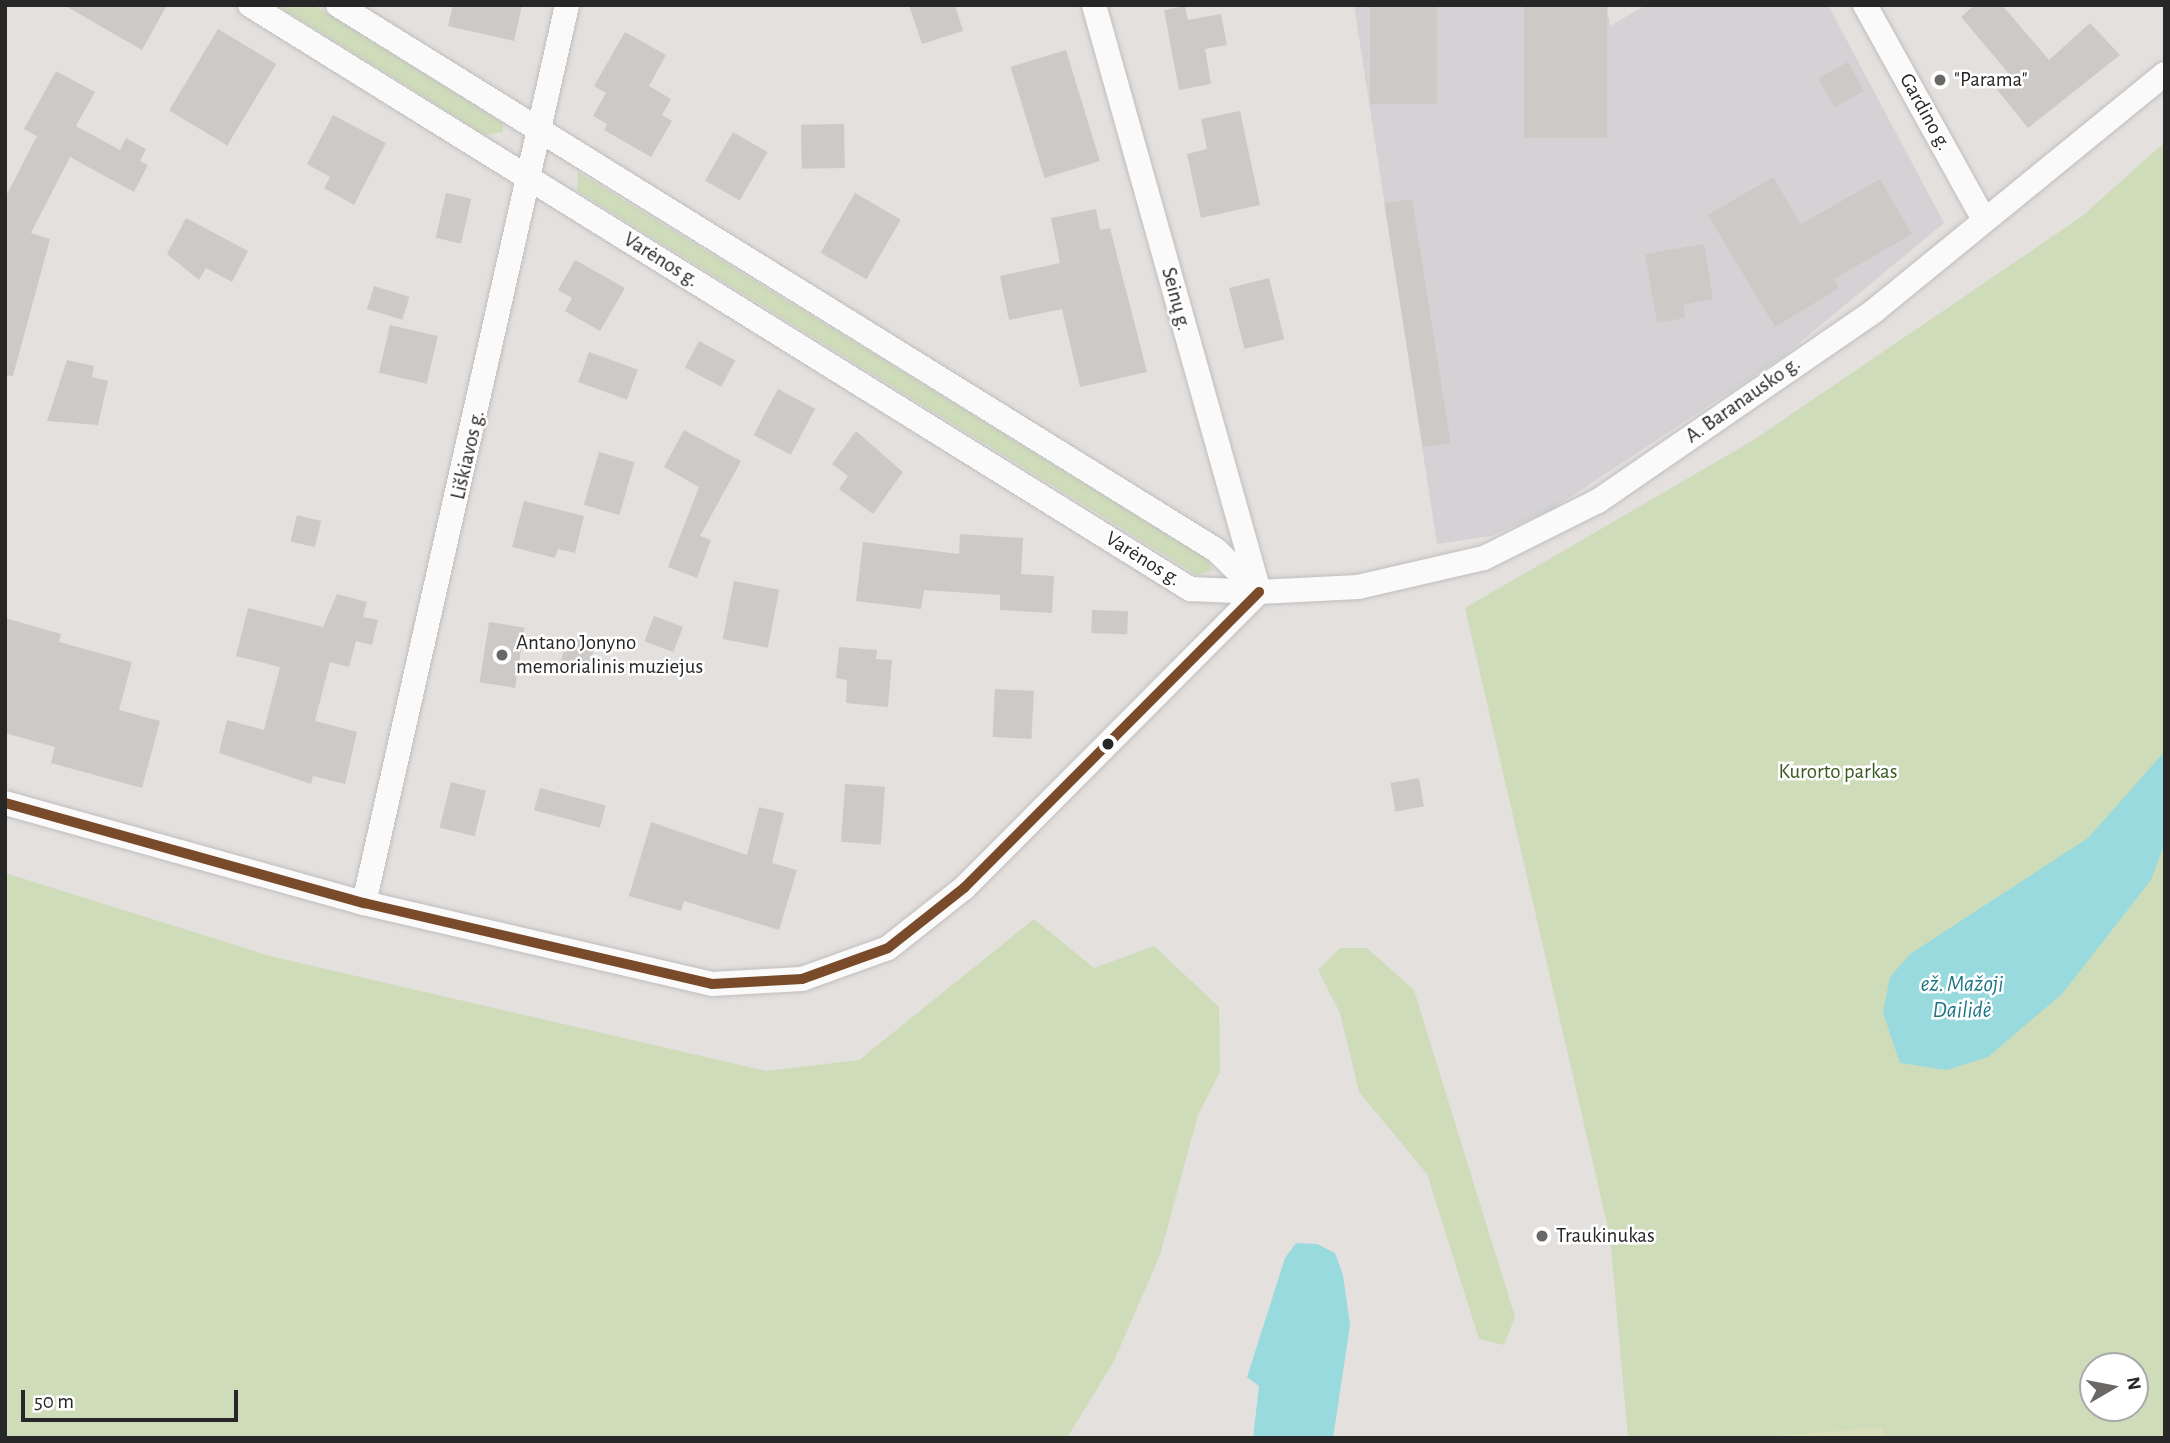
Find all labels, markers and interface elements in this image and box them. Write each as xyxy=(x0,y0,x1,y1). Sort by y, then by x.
place label: "Parama" xyxy=(1954,67,2028,93)
street label: Gardino g. xyxy=(1894,69,1956,155)
marker: "Parama" xyxy=(1932,72,1948,88)
street label: Varėnos g. xyxy=(619,227,703,293)
street label: Seinų g. xyxy=(1156,265,1196,333)
street label: A. Baranausko g. xyxy=(1681,351,1805,449)
street label: Liškiavos g. xyxy=(446,408,490,502)
street label: Varėnos g. xyxy=(1101,526,1185,592)
place label: Antano Jonyno memorialinis muziejus xyxy=(516,630,703,680)
marker: Antano Jonyno memorialinis muziejus xyxy=(494,647,510,663)
unlabelled marker xyxy=(1101,737,1115,751)
park label: Kurorto parkas xyxy=(1778,759,1898,785)
water label: ež. Mažoji Dailidė xyxy=(1921,971,2003,1025)
place label: Traukinukas xyxy=(1556,1223,1655,1249)
marker: Traukinukas xyxy=(1534,1228,1550,1244)
north arrow xyxy=(2079,1352,2149,1422)
text: N xyxy=(2123,1375,2144,1392)
scale bar xyxy=(24,1376,242,1420)
text: 50 m xyxy=(34,1391,74,1412)

